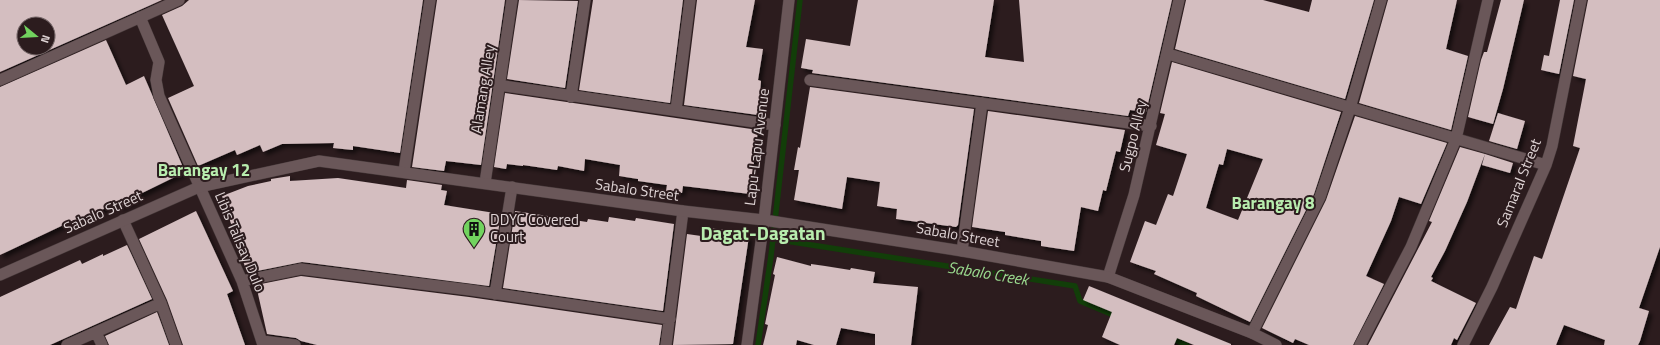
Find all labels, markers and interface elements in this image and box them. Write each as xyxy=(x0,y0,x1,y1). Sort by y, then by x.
north arrow xyxy=(16,16,56,56)
text: N xyxy=(37,33,54,45)
street label: Alamang Alley xyxy=(464,43,501,135)
street label: Lapu-Lapu Avenue xyxy=(738,87,775,207)
street label: Sugpo Alley xyxy=(1112,97,1153,174)
street label: Samaral Street xyxy=(1490,134,1547,231)
district label: Barangay 12 xyxy=(158,157,250,183)
street label: Sabalo Street xyxy=(594,172,681,207)
street label: Sabalo Street xyxy=(60,184,147,239)
street label: Libis Talisay Dulo xyxy=(209,188,272,295)
district label: Barangay 8 xyxy=(1232,190,1315,216)
place label: DDYC Covered Court xyxy=(490,208,579,248)
building icon: DDYC Covered Court xyxy=(461,216,487,249)
street label: Sabalo Street xyxy=(915,216,1002,253)
district label: Dagat-Dagatan xyxy=(700,218,826,247)
water label: Sabalo Creek xyxy=(946,255,1032,292)

